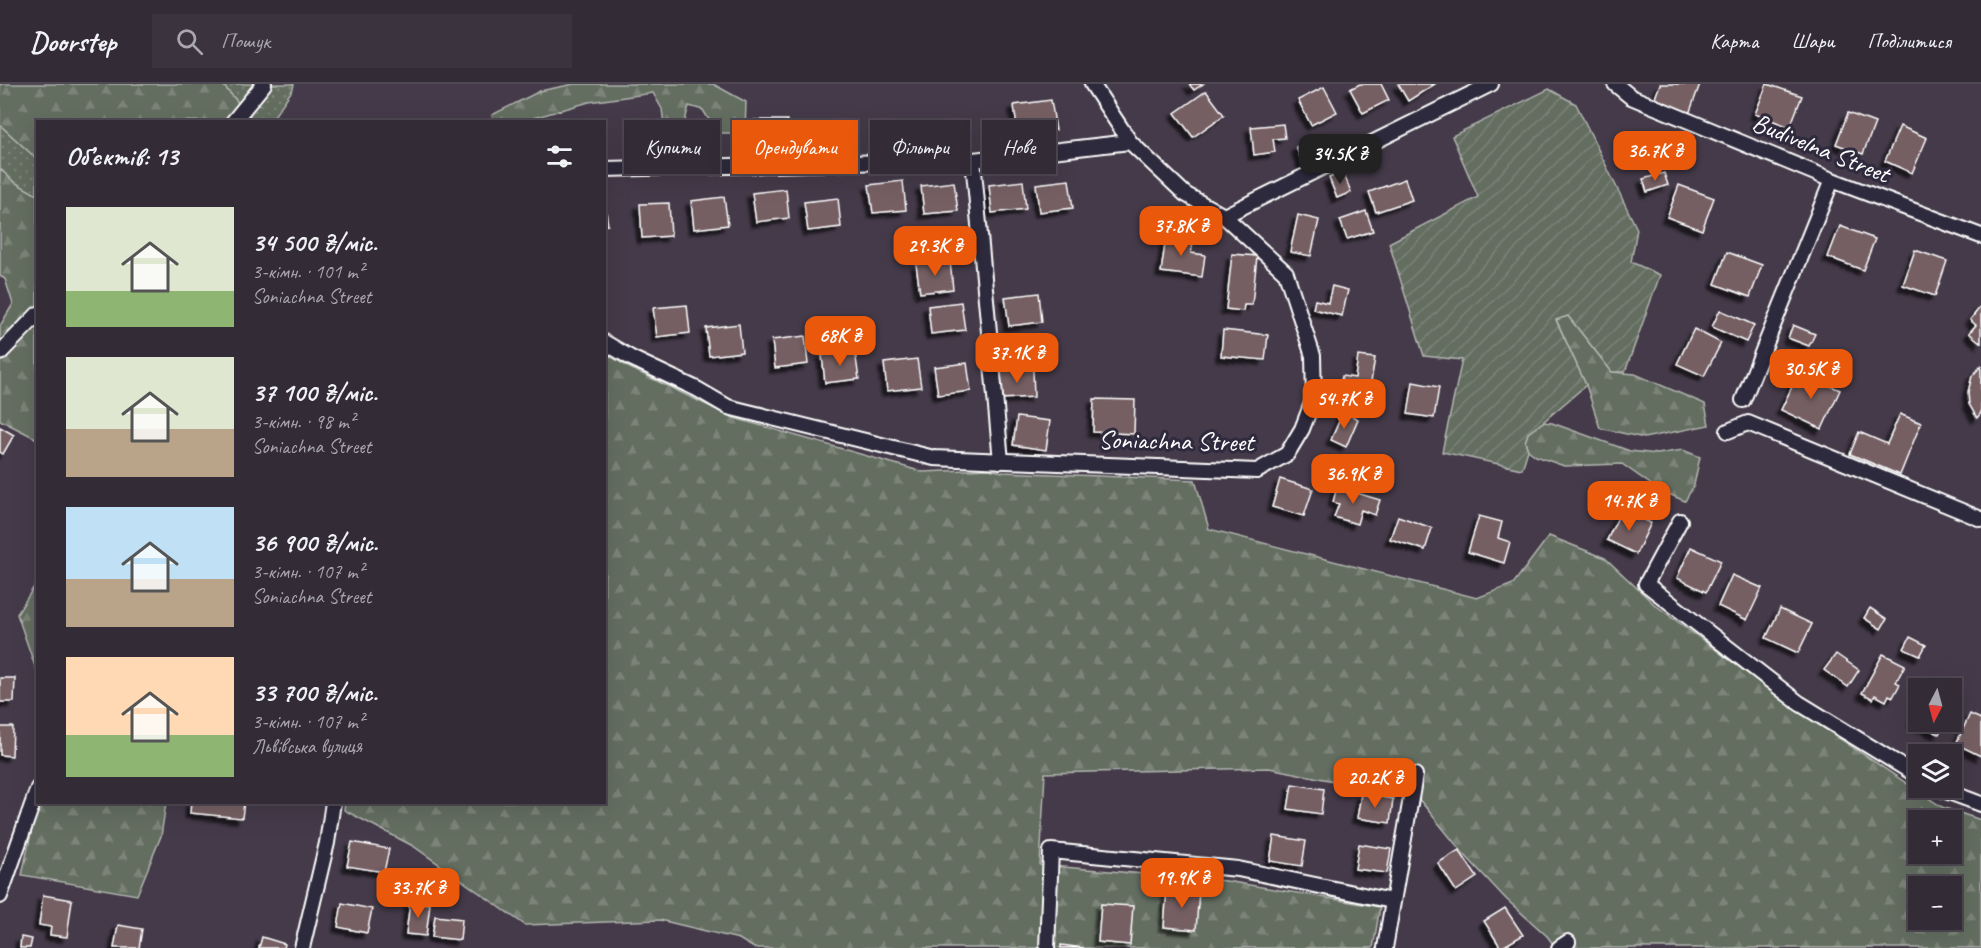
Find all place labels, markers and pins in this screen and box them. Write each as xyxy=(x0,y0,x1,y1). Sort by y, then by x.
pin: 36.7K ₴ xyxy=(1600,131,1710,182)
pin: 34.5K ₴ xyxy=(1285,134,1395,185)
pin: 37.8K ₴ xyxy=(1126,206,1236,257)
pin: 29.3K ₴ xyxy=(880,226,990,277)
pin: 68K ₴ xyxy=(798,316,882,367)
pin: 37.1K ₴ xyxy=(962,333,1072,384)
pin: 30.5K ₴ xyxy=(1756,349,1866,400)
pin: 54.7K ₴ xyxy=(1289,379,1399,430)
pin: 36.9K ₴ xyxy=(1298,454,1408,505)
pin: 14.7K ₴ xyxy=(1574,481,1684,532)
pin: 20.2K ₴ xyxy=(1320,758,1430,809)
pin: 19.9K ₴ xyxy=(1127,858,1237,909)
pin: 33.7K ₴ xyxy=(363,868,473,919)

